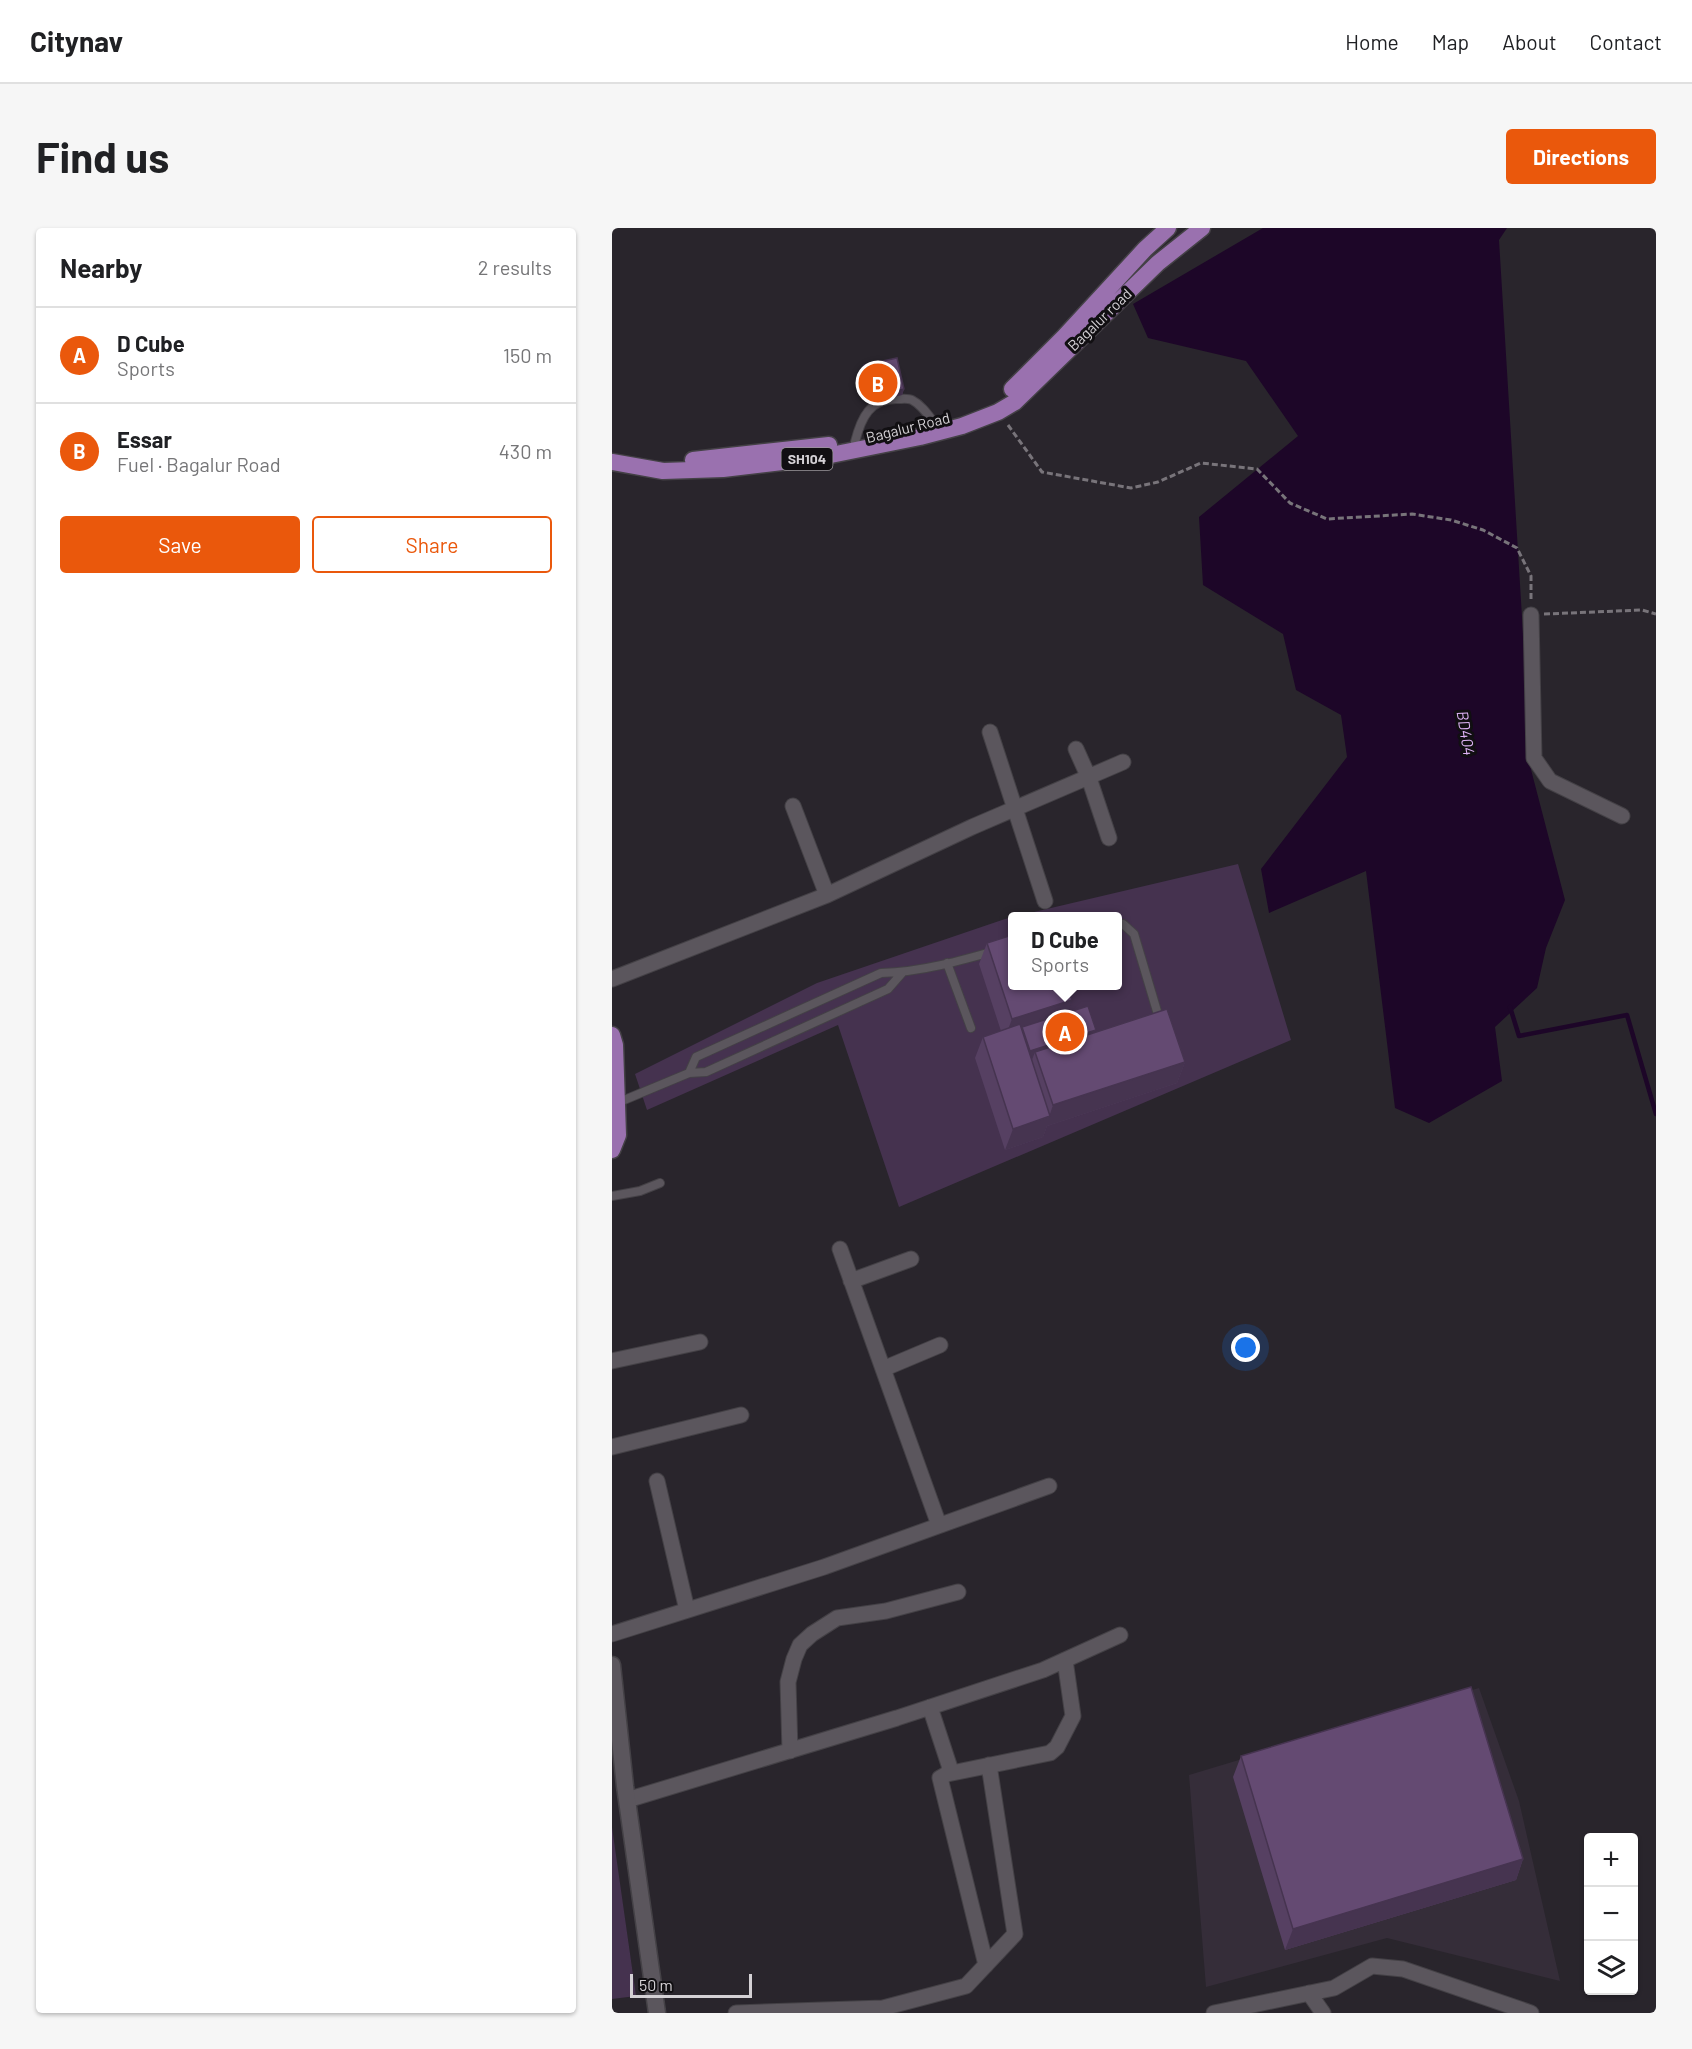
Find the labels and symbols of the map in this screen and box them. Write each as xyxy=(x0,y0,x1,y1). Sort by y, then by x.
street label: Bagalur road xyxy=(1064,284,1135,354)
pin: B xyxy=(858,360,898,406)
street label: Bagalur Road xyxy=(864,408,952,446)
road number: SH104 xyxy=(782,448,832,470)
water label: BD404 xyxy=(1454,709,1479,757)
pin: A xyxy=(1046,1010,1084,1054)
your location xyxy=(1231,1333,1260,1362)
scale bar xyxy=(630,1971,752,1998)

